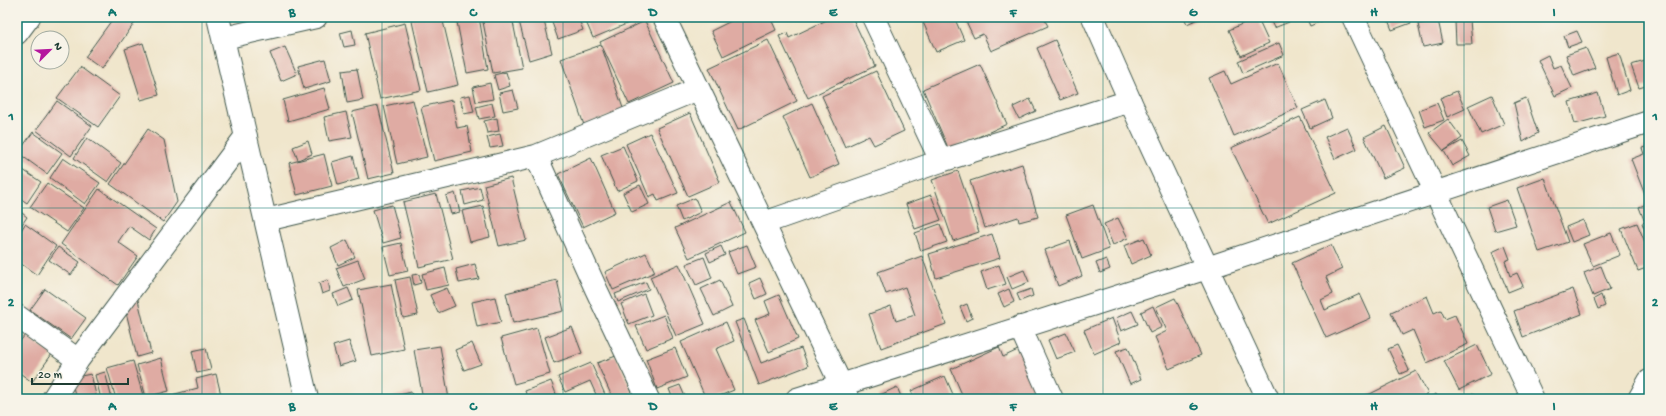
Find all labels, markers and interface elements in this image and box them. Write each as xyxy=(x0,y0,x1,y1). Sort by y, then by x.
text: A xyxy=(107,6,117,21)
text: B xyxy=(288,6,297,21)
text: C xyxy=(468,6,478,21)
text: D xyxy=(648,6,658,21)
text: E xyxy=(829,6,838,21)
text: F xyxy=(1009,6,1018,21)
text: G xyxy=(1189,6,1198,21)
text: H xyxy=(1370,6,1378,21)
text: I xyxy=(1552,6,1556,21)
north arrow xyxy=(30,30,70,70)
text: N xyxy=(50,41,64,52)
text: 1 xyxy=(7,110,14,125)
text: 1 xyxy=(1651,110,1658,125)
text: 2 xyxy=(8,296,15,311)
text: 2 xyxy=(1652,296,1659,311)
scale bar xyxy=(32,360,128,386)
text: 20 m xyxy=(38,369,63,383)
text: A xyxy=(107,400,117,415)
text: B xyxy=(288,400,297,415)
text: C xyxy=(468,400,478,415)
text: D xyxy=(648,400,658,415)
text: E xyxy=(829,400,838,415)
text: F xyxy=(1009,400,1018,415)
text: G xyxy=(1189,400,1198,415)
text: H xyxy=(1370,400,1378,415)
text: I xyxy=(1552,400,1556,415)

